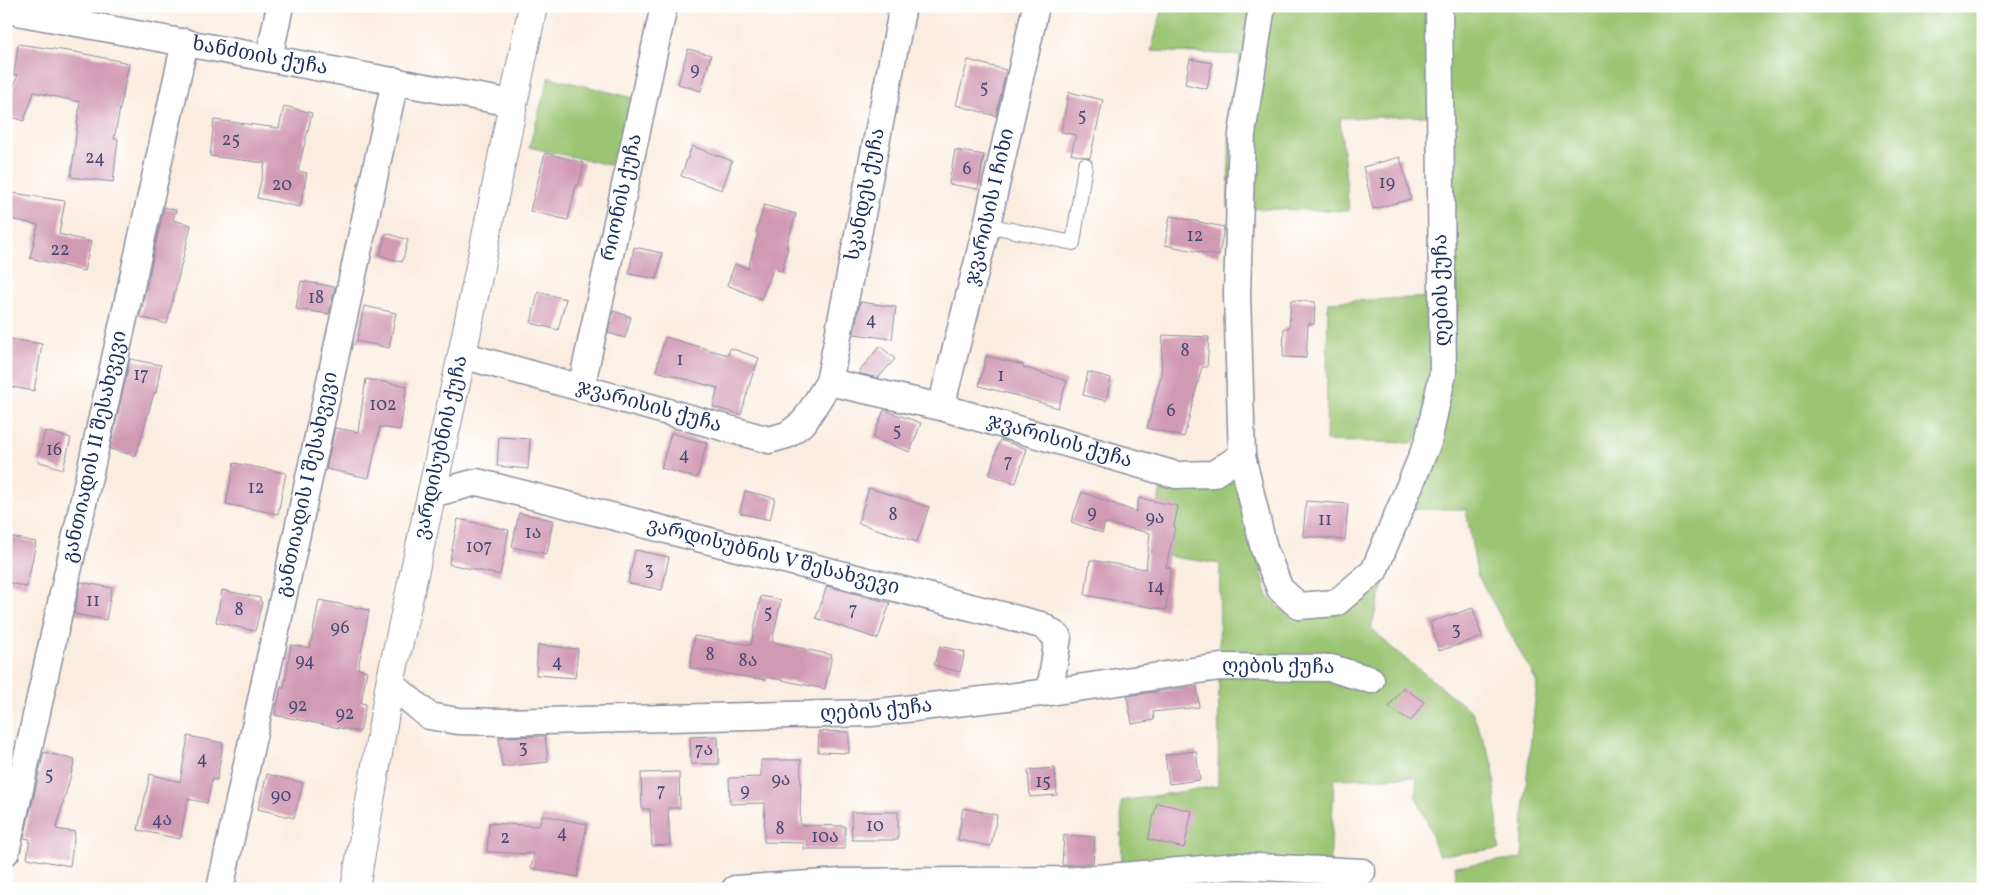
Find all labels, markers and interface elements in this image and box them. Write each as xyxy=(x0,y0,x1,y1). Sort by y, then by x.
street label: ხანძთის ქუჩა xyxy=(189,30,330,83)
house number: 9 xyxy=(690,58,700,83)
house number: 5 xyxy=(980,76,988,101)
house number: 5 xyxy=(1078,104,1086,129)
street label: სკანდეს ქუჩა xyxy=(839,126,893,263)
street label: ჯვარისის I ჩიხი xyxy=(958,126,1022,289)
house number: 25 xyxy=(222,128,240,153)
street label: რიონის ქუჩა xyxy=(595,131,650,264)
house number: 24 xyxy=(85,146,105,171)
house number: 6 xyxy=(962,157,972,182)
house number: 19 xyxy=(1379,171,1395,196)
house number: 20 xyxy=(272,173,292,198)
house number: 12 xyxy=(1187,224,1203,249)
street label: ღების ქუჩა xyxy=(1427,234,1457,346)
house number: 22 xyxy=(50,238,70,263)
house number: 18 xyxy=(308,286,324,311)
house number: 4 xyxy=(866,308,876,333)
street label: განთიადის II შესახვევი xyxy=(56,328,135,565)
house number: 8 xyxy=(1180,339,1190,364)
house number: 1 xyxy=(677,348,683,373)
street label: ვარდისუბნის ქუჩა xyxy=(408,353,475,542)
house number: 17 xyxy=(133,363,149,388)
house number: 1 xyxy=(998,364,1004,389)
street label: განთიადის I შესახვევი xyxy=(270,369,346,600)
street label: ჯვარისის ქუჩა xyxy=(573,373,725,440)
house number: 102 xyxy=(369,393,397,418)
house number: 6 xyxy=(1166,399,1176,424)
street label: ჯვარისის ქუჩა xyxy=(984,407,1135,476)
house number: 5 xyxy=(893,419,901,444)
house number: 16 xyxy=(46,438,62,463)
house number: 4 xyxy=(679,443,689,468)
house number: 7 xyxy=(1004,450,1012,475)
house number: 12 xyxy=(248,476,264,501)
house number: 9 xyxy=(1087,501,1097,526)
house number: 8 xyxy=(888,503,898,528)
house number: 9ა xyxy=(1145,506,1165,531)
house number: 11 xyxy=(1318,508,1332,533)
street label: ვარდისუბნის V შესახვევი xyxy=(644,512,902,603)
house number: 1ა xyxy=(525,521,541,546)
house number: 107 xyxy=(466,535,492,560)
house number: 3 xyxy=(644,558,654,583)
house number: 14 xyxy=(1147,575,1165,600)
house number: 11 xyxy=(86,589,100,614)
house number: 8 xyxy=(234,598,244,623)
house number: 7 xyxy=(849,598,857,623)
house number: 5 xyxy=(764,601,772,626)
house number: 96 xyxy=(330,616,350,641)
house number: 3 xyxy=(1451,618,1461,643)
house number: 8 xyxy=(705,643,715,668)
house number: 94 xyxy=(295,649,315,674)
house number: 8ა xyxy=(739,649,757,674)
house number: 4 xyxy=(552,650,562,675)
street label: ღების ქუჩა xyxy=(1222,653,1335,682)
street label: ღების ქუჩა xyxy=(820,692,934,728)
house number: 92 xyxy=(288,694,308,719)
house number: 92 xyxy=(335,702,355,727)
house number: 3 xyxy=(518,736,528,761)
house number: 7ა xyxy=(695,738,713,763)
house number: 4 xyxy=(197,747,207,772)
house number: 5 xyxy=(45,763,53,788)
house number: 9ა xyxy=(771,768,791,793)
house number: 15 xyxy=(1035,770,1051,795)
house number: 7 xyxy=(657,779,665,804)
house number: 9 xyxy=(740,779,750,804)
house number: 90 xyxy=(271,784,291,809)
house number: 4ა xyxy=(152,808,172,833)
house number: 10 xyxy=(866,814,884,839)
house number: 8 xyxy=(775,817,785,842)
house number: 4 xyxy=(557,821,567,846)
house number: 10ა xyxy=(811,825,839,850)
house number: 2 xyxy=(500,826,510,851)

